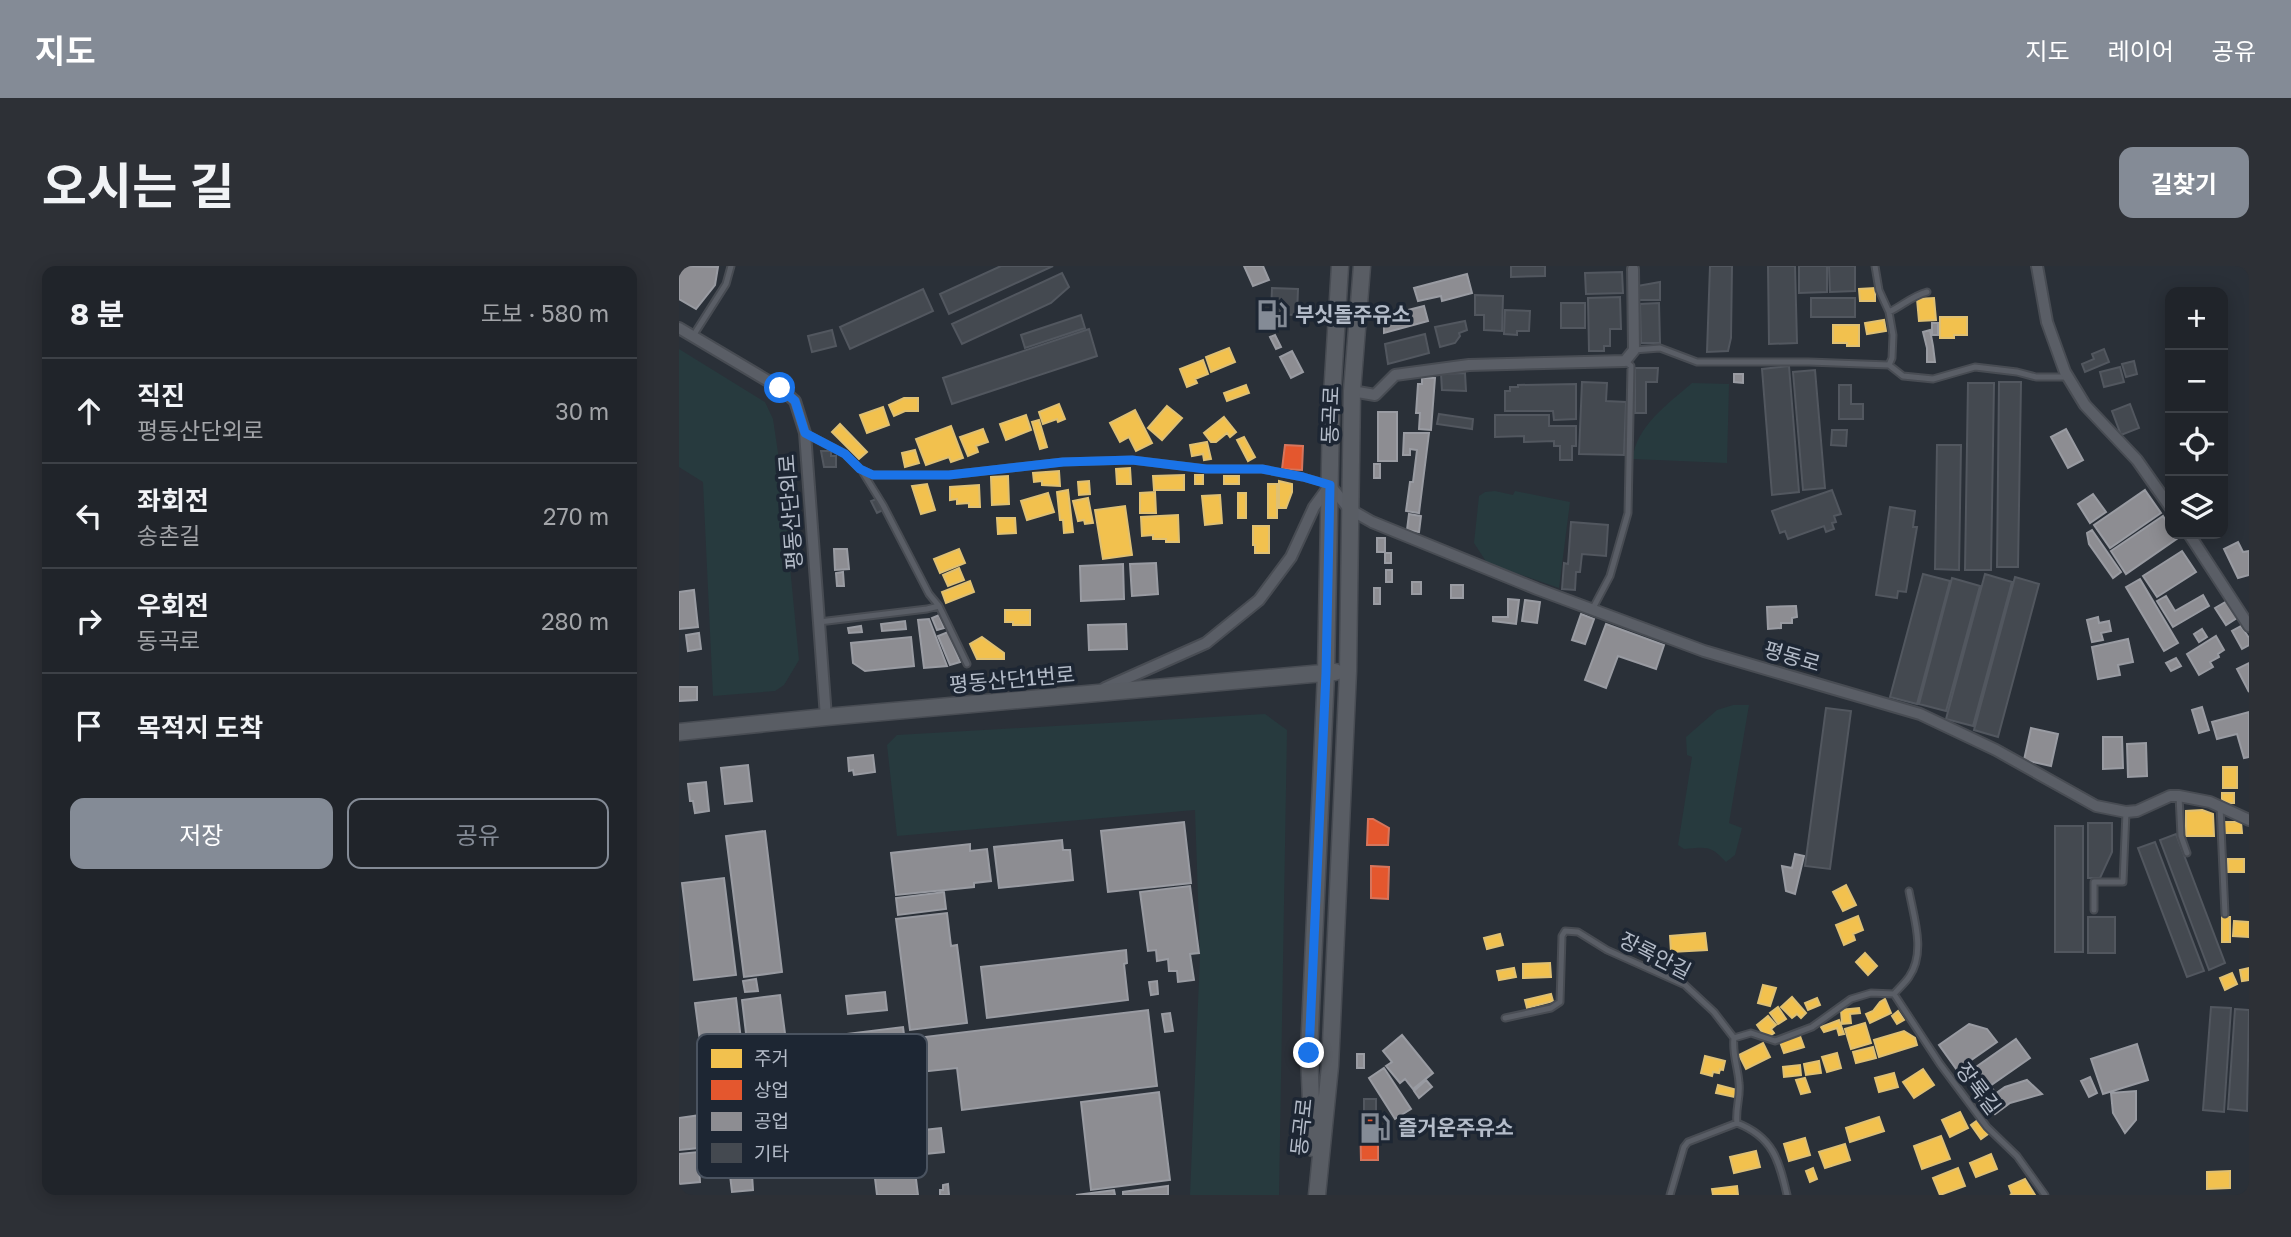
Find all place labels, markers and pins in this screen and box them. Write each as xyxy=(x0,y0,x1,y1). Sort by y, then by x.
fuel station icon: 부싯돌주유소 xyxy=(1255,298,1289,332)
place label: 부싯돌주유소 xyxy=(1295,301,1411,327)
fuel station icon: 즐거운주유소 xyxy=(1358,1111,1392,1145)
place label: 즐거운주유소 xyxy=(1398,1114,1514,1140)

